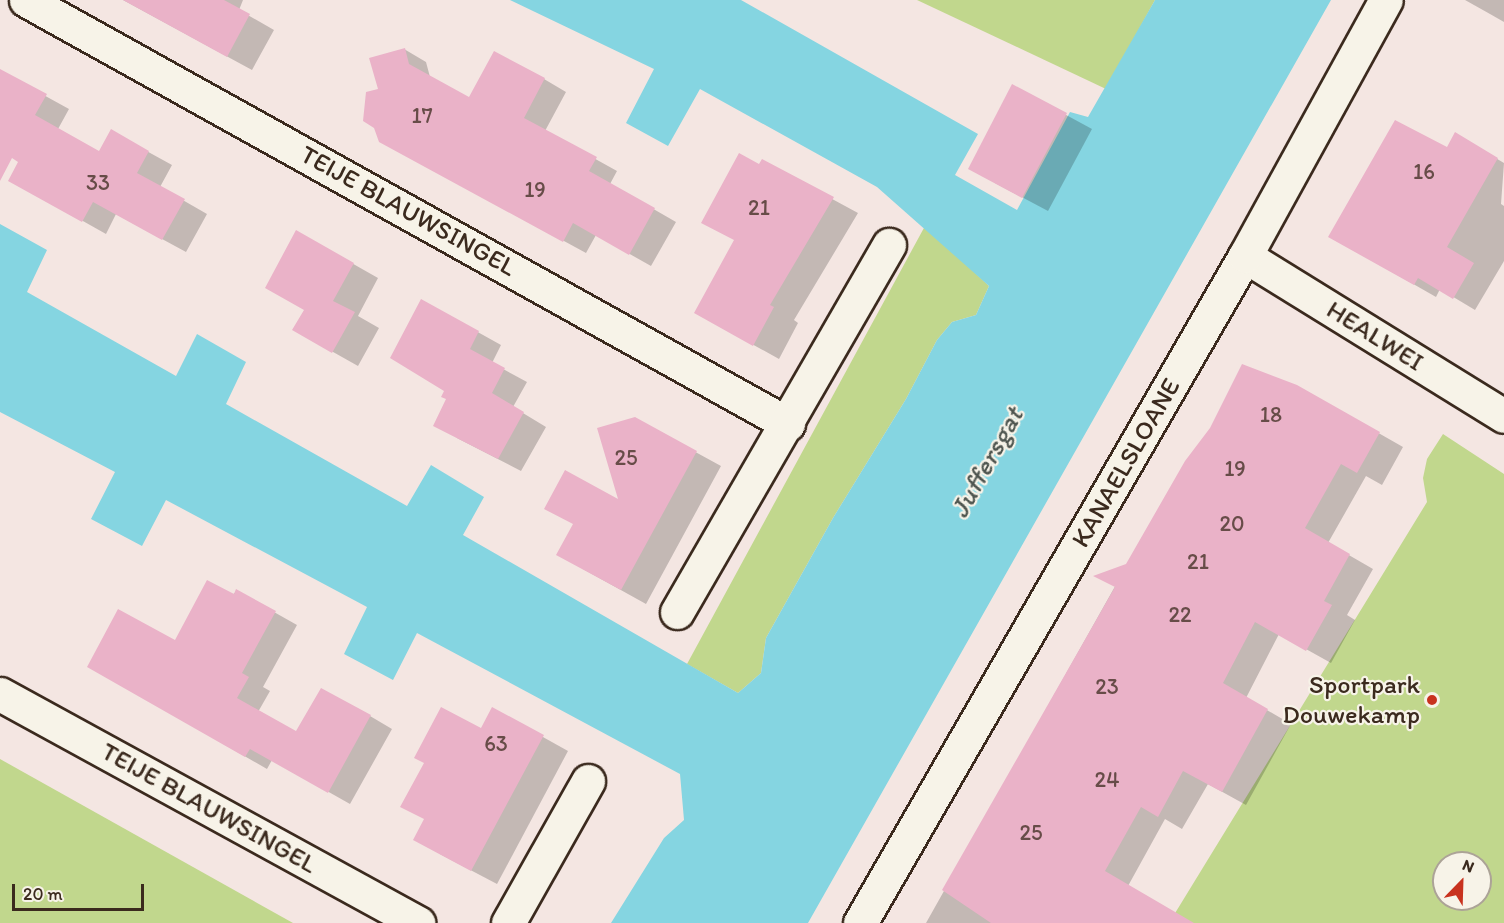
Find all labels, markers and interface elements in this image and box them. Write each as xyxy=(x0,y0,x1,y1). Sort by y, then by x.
house number: 17 xyxy=(411,103,433,129)
street label: TEIJE BLAUWSINGEL xyxy=(295,139,521,283)
house number: 16 xyxy=(1413,159,1435,185)
house number: 33 xyxy=(86,170,110,196)
house number: 19 xyxy=(524,177,546,203)
house number: 21 xyxy=(748,195,770,221)
street label: HEALWEI xyxy=(1321,294,1429,378)
street label: KANAELSLOANE xyxy=(1065,373,1187,553)
water label: Juffersgat xyxy=(942,401,1030,523)
house number: 18 xyxy=(1260,402,1282,428)
house number: 25 xyxy=(614,445,638,471)
house number: 19 xyxy=(1224,456,1246,482)
house number: 20 xyxy=(1219,511,1245,537)
house number: 21 xyxy=(1187,549,1209,575)
house number: 22 xyxy=(1168,602,1192,628)
place label: Sportpark Douwekamp xyxy=(1283,669,1420,730)
house number: 23 xyxy=(1095,674,1119,700)
marker: Sportpark Douwekamp xyxy=(1425,693,1439,707)
house number: 63 xyxy=(484,731,508,757)
street label: TEIJE BLAUWSINGEL xyxy=(96,736,322,880)
house number: 24 xyxy=(1095,767,1119,793)
house number: 25 xyxy=(1019,820,1043,846)
north arrow xyxy=(1432,851,1492,911)
text: N xyxy=(1460,855,1477,877)
scale bar xyxy=(15,872,147,910)
text: 20 m xyxy=(23,883,63,905)

